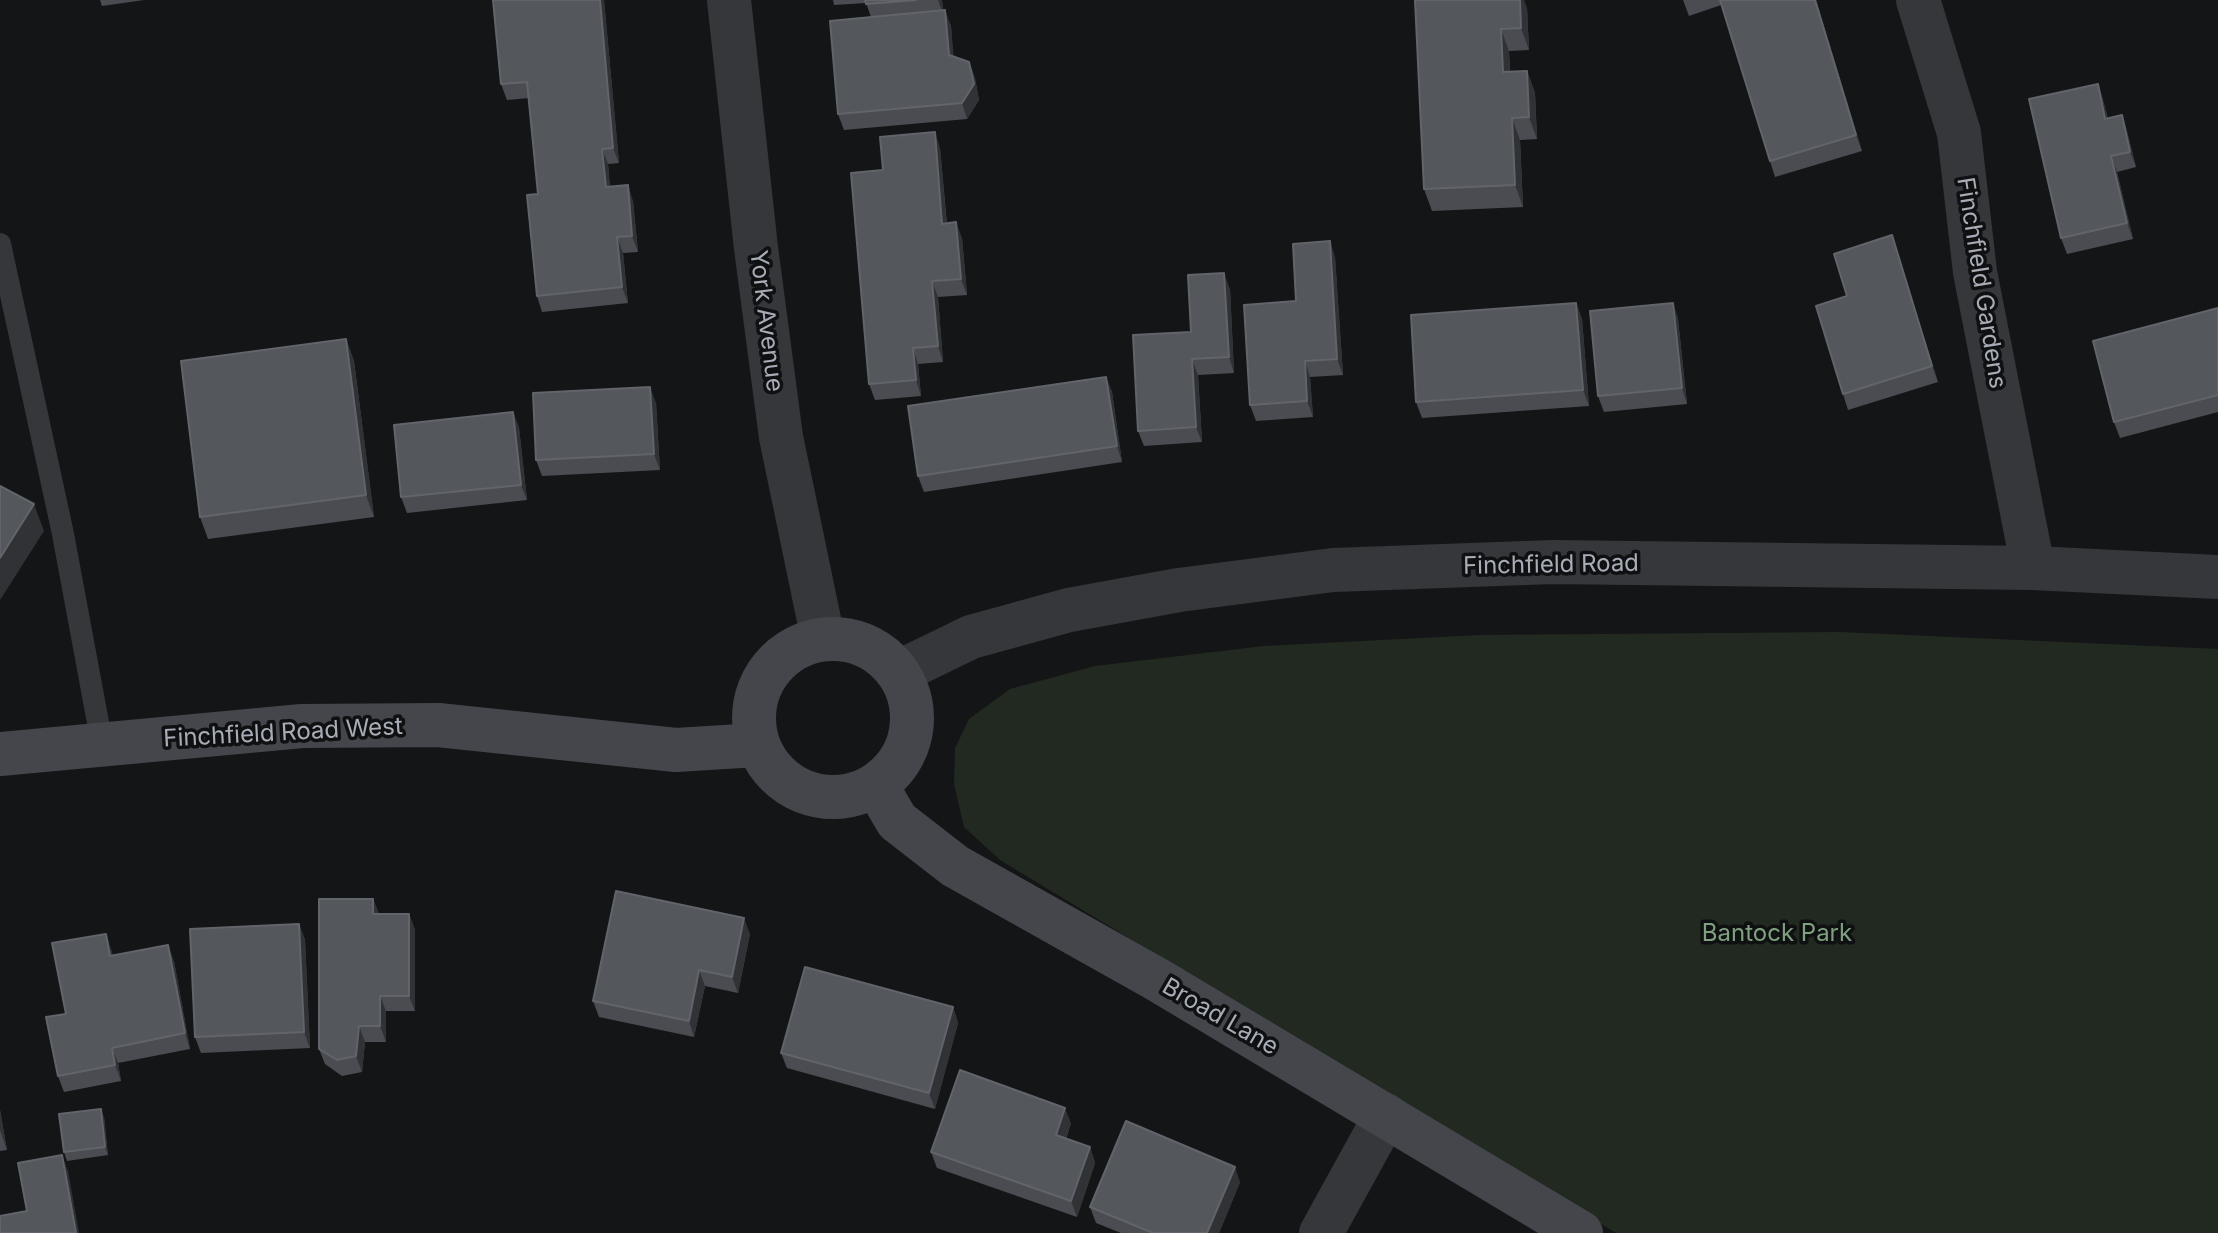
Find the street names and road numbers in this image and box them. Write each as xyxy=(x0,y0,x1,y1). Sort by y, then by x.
street label: Finchfield Gardens xyxy=(1950,175,2012,391)
street label: York Avenue xyxy=(743,249,789,393)
street label: Finchfield Road xyxy=(1463,549,1639,581)
street label: Finchfield Road West xyxy=(163,712,403,754)
street label: Broad Lane xyxy=(1157,972,1283,1062)

